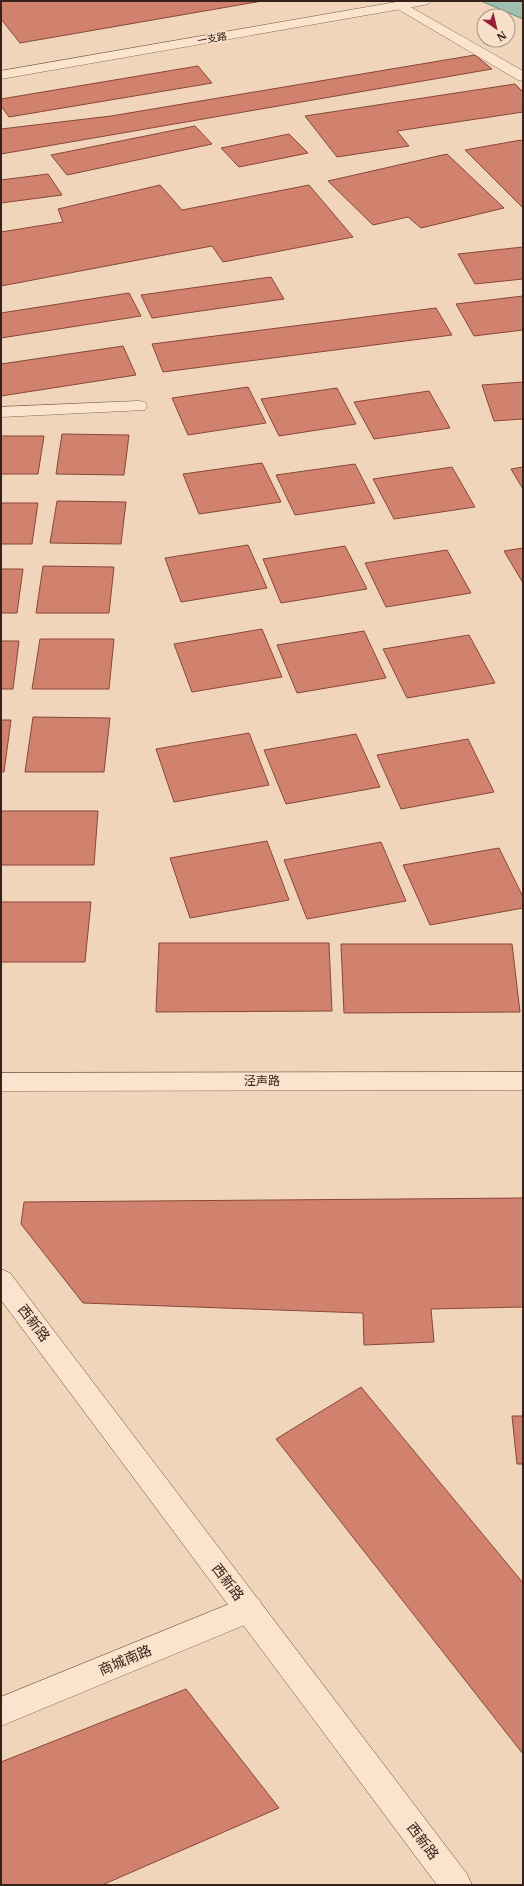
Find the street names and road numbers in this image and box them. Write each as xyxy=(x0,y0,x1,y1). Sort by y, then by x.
street label: 一支路 xyxy=(196,29,228,47)
street label: 泾声路 xyxy=(244,1073,280,1088)
street label: 西新路 xyxy=(14,1301,54,1345)
street label: 西新路 xyxy=(208,1560,248,1604)
street label: 商城南路 xyxy=(96,1641,154,1679)
street label: 西新路 xyxy=(403,1819,443,1863)

